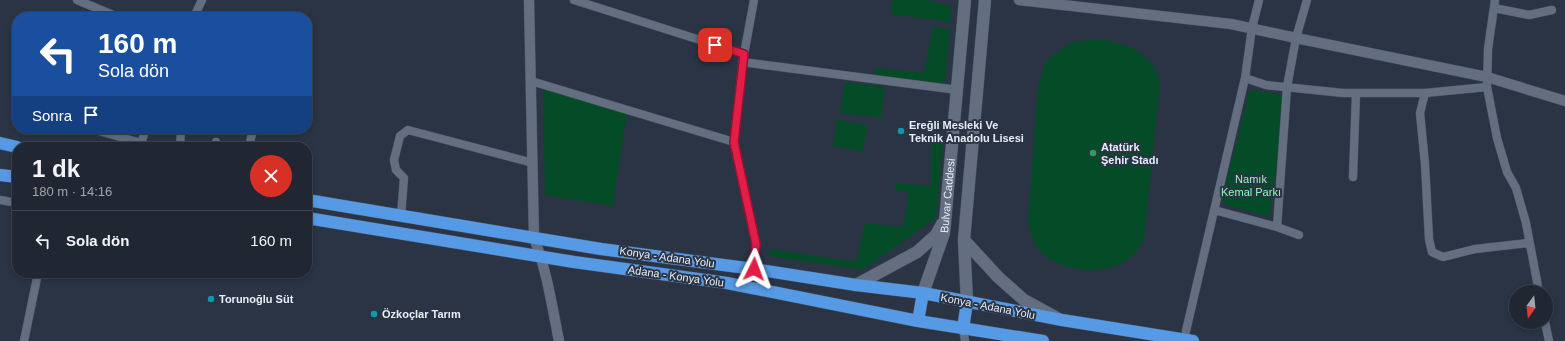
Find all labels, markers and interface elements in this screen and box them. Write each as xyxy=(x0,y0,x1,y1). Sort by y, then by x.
icon: left xyxy=(32,28,84,80)
text: 160 m xyxy=(98,28,177,59)
pin xyxy=(698,28,732,62)
icon: arrive xyxy=(704,34,726,56)
text: Sola dön xyxy=(98,61,169,81)
icon: arrive xyxy=(80,104,102,126)
text: Sonra xyxy=(32,107,72,124)
place label: Ereğli Mesleki Ve Teknik Anadolu Lisesi xyxy=(909,119,1024,144)
marker: Ereğli Mesleki Ve Teknik Anadolu Lisesi xyxy=(896,126,906,136)
place label: Atatürk Şehir Stadı xyxy=(1101,141,1158,166)
marker: Atatürk Şehir Stadı xyxy=(1088,148,1098,158)
text: 1 dk xyxy=(32,155,80,182)
button: close xyxy=(250,155,292,197)
street label: Bulvar Caddesi xyxy=(938,158,957,233)
park label: Namık Kemal Parkı xyxy=(1221,173,1281,198)
text: 180 m · 14:16 xyxy=(32,184,112,199)
icon: left xyxy=(32,230,54,252)
text: Sola dön xyxy=(66,232,129,249)
text: 160 m xyxy=(250,232,292,249)
street label: Konya - Adana Yolu xyxy=(619,244,715,270)
position arrow xyxy=(733,248,775,290)
street label: Adana - Konya Yolu xyxy=(627,263,725,289)
north arrow xyxy=(1509,285,1553,329)
map controls xyxy=(1509,285,1553,329)
street label: Konya - Adana Yolu xyxy=(940,291,1036,321)
place label: Torunoğlu Süt xyxy=(219,293,294,305)
marker: Torunoğlu Süt xyxy=(206,294,216,304)
place label: Özkoçlar Tarım xyxy=(382,308,461,320)
marker: Özkoçlar Tarım xyxy=(369,309,379,319)

